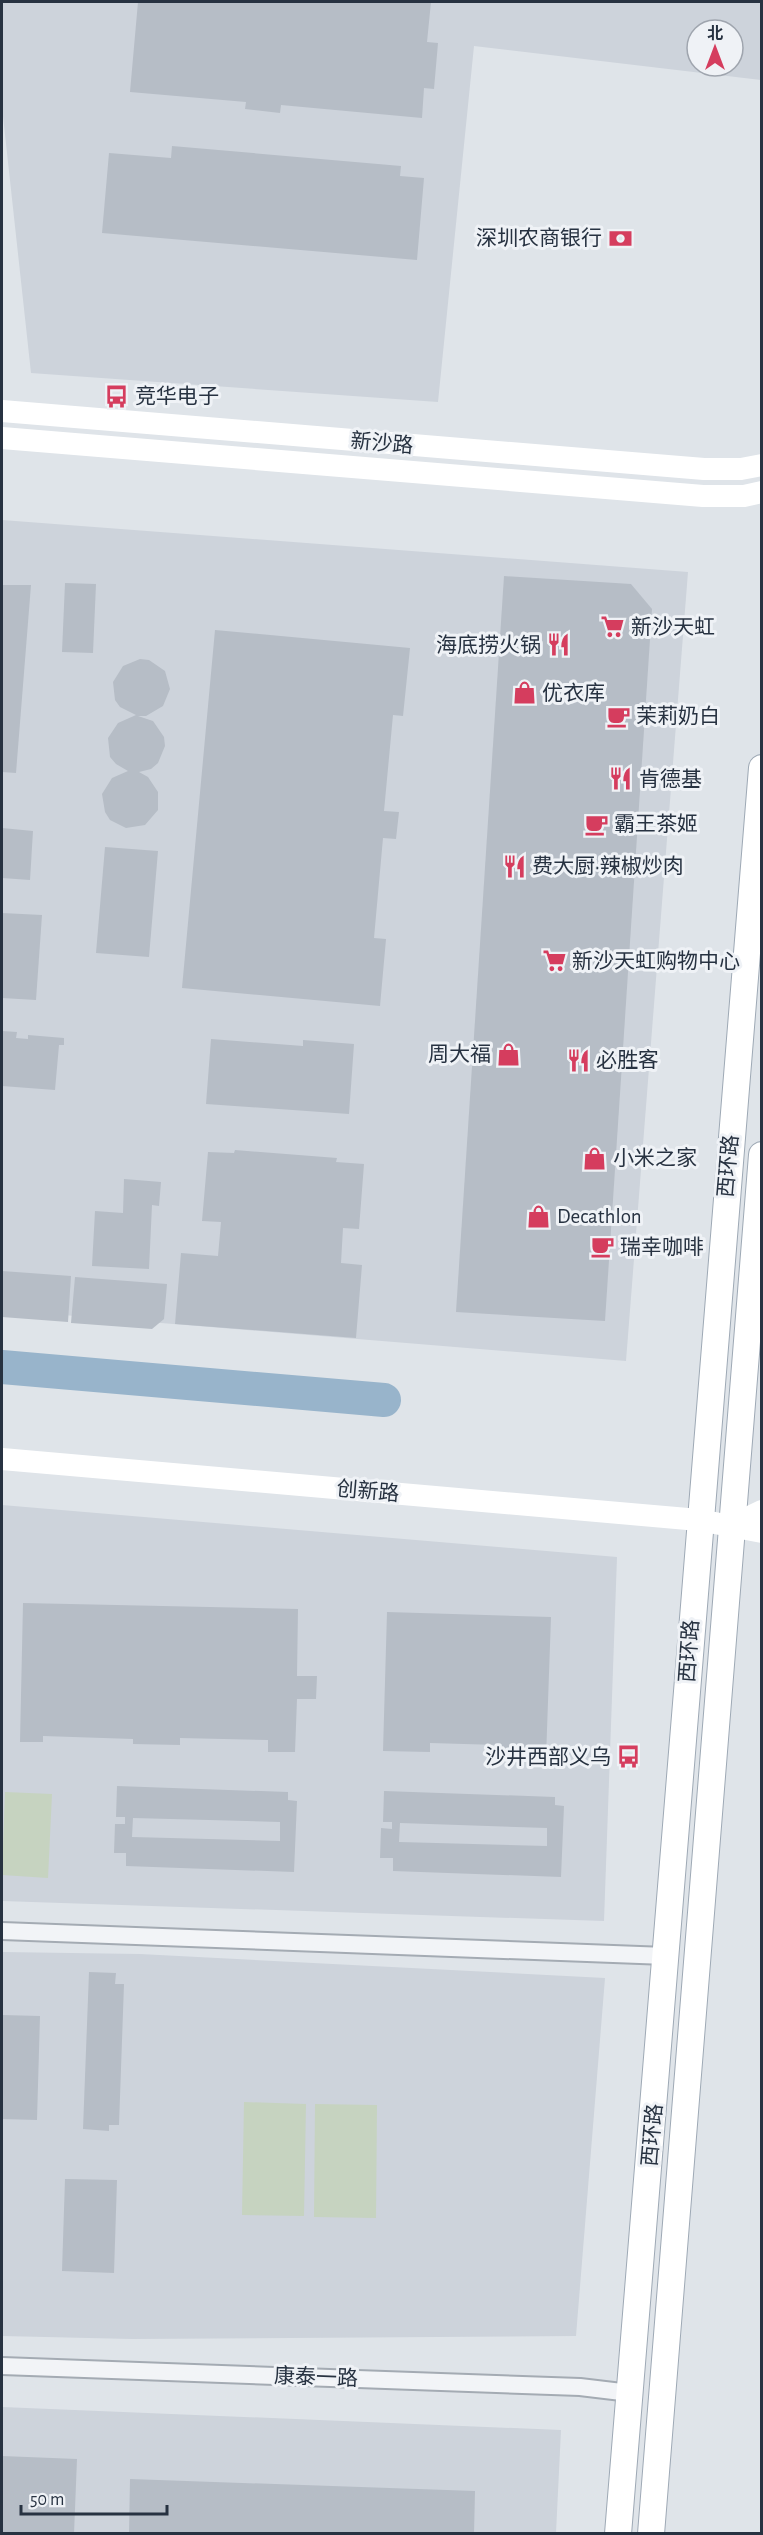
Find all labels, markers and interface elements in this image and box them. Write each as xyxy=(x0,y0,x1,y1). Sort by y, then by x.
north arrow xyxy=(685,18,745,78)
text: 北 xyxy=(707,25,723,42)
bank icon: 深圳农商银行 xyxy=(607,225,633,251)
place label: 深圳农商银行 xyxy=(476,227,602,249)
bus stop icon: 竞华电子 xyxy=(104,383,130,409)
place label: 竞华电子 xyxy=(135,385,219,407)
street label: 新沙路 xyxy=(350,429,414,457)
supermarket icon: 新沙天虹 xyxy=(600,614,626,640)
place label: 新沙天虹 xyxy=(631,616,715,638)
restaurant icon: 海底捞火锅 xyxy=(546,632,572,658)
place label: 海底捞火锅 xyxy=(436,634,541,656)
shop icon: 优衣库 xyxy=(511,680,537,706)
place label: 优衣库 xyxy=(542,682,605,704)
cafe icon: 茉莉奶白 xyxy=(605,703,631,729)
place label: 茉莉奶白 xyxy=(636,705,720,727)
restaurant icon: 肯德基 xyxy=(608,766,634,792)
place label: 肯德基 xyxy=(639,768,702,790)
cafe icon: 霸王茶姬 xyxy=(583,811,609,837)
place label: 霸王茶姬 xyxy=(614,813,698,835)
restaurant icon: 费大厨·辣椒炒肉 xyxy=(501,853,527,879)
place label: 费大厨·辣椒炒肉 xyxy=(532,855,684,877)
supermarket icon: 新沙天虹购物中心 xyxy=(541,948,567,974)
place label: 新沙天虹购物中心 xyxy=(572,950,740,972)
shop icon: 周大福 xyxy=(496,1041,522,1067)
place label: 周大福 xyxy=(428,1043,491,1065)
restaurant icon: 必胜客 xyxy=(565,1047,591,1073)
place label: 必胜客 xyxy=(596,1048,659,1071)
street label: 西环路 xyxy=(714,1134,742,1198)
shop icon: 小米之家 xyxy=(582,1145,608,1171)
place label: 小米之家 xyxy=(613,1147,697,1169)
shop icon: Decathlon xyxy=(526,1203,552,1229)
place label: Decathlon xyxy=(557,1206,642,1227)
cafe icon: 瑞幸咖啡 xyxy=(589,1234,615,1260)
place label: 瑞幸咖啡 xyxy=(620,1236,704,1258)
street label: 创新路 xyxy=(336,1477,400,1505)
street label: 西环路 xyxy=(676,1619,702,1683)
bus stop icon: 沙井西部义乌 xyxy=(616,1744,642,1770)
place label: 沙井西部义乌 xyxy=(485,1746,611,1768)
street label: 西环路 xyxy=(638,2103,666,2167)
street label: 康泰一路 xyxy=(274,2365,358,2389)
scale bar xyxy=(21,2478,166,2516)
text: 50 m xyxy=(30,2491,64,2509)

